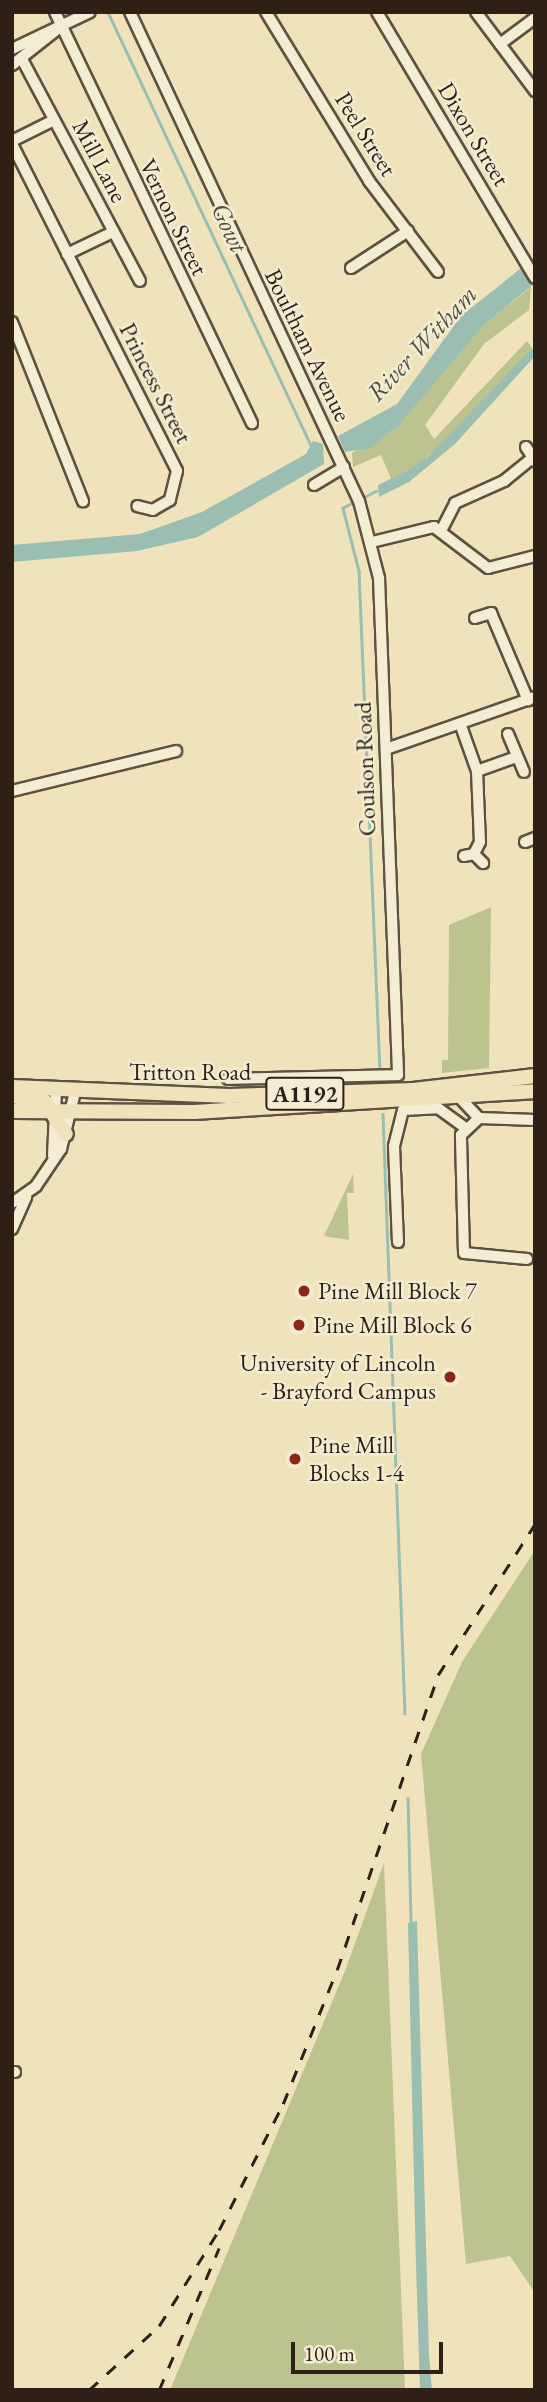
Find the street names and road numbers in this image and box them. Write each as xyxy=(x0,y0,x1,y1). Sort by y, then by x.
street label: Dixon Street xyxy=(432,77,516,191)
street label: Peel Street xyxy=(329,87,403,181)
street label: Mill Lane xyxy=(66,115,134,207)
street label: Vernon Street xyxy=(133,154,215,280)
street label: Boultham Avenue xyxy=(259,264,357,426)
street label: Princess Street xyxy=(113,318,199,448)
street label: Coulson Road xyxy=(348,701,382,837)
street label: Tritton Road xyxy=(129,1058,251,1086)
road number: A1192 xyxy=(265,1074,345,1114)

